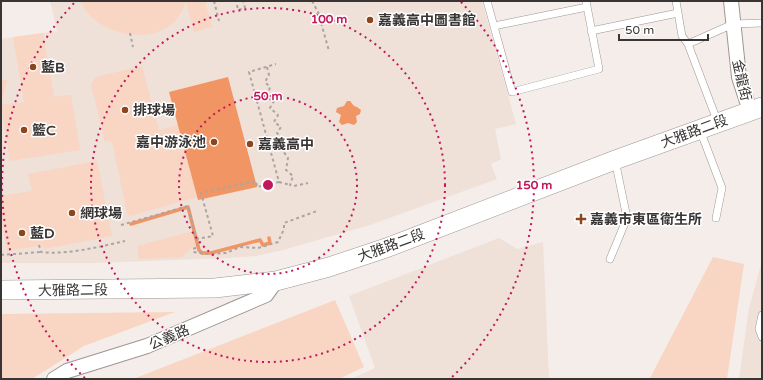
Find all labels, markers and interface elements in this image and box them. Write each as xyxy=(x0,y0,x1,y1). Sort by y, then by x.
text: 100 m xyxy=(311,12,347,26)
place label: 嘉義高中圖書館 xyxy=(378,12,476,29)
marker: 嘉義高中圖書館 xyxy=(365,15,375,25)
scale bar xyxy=(619,16,708,42)
text: 50 m xyxy=(625,23,654,37)
street label: 金龍街 xyxy=(729,58,755,102)
place label: 藍B xyxy=(41,59,65,76)
marker: 藍B xyxy=(28,62,38,72)
text: 50 m xyxy=(253,89,283,103)
place label: 排球場 xyxy=(133,102,175,119)
marker: 排球場 xyxy=(120,105,130,115)
street label: 大雅路二段 xyxy=(658,112,730,151)
place label: 籃C xyxy=(32,122,56,139)
marker: 籃C xyxy=(19,125,29,135)
place label: 嘉中游泳池 xyxy=(136,134,206,151)
place label: 嘉義高中 xyxy=(258,136,314,153)
marker: 嘉中游泳池 xyxy=(209,137,219,147)
marker: 嘉義高中 xyxy=(245,139,255,149)
centre of rings xyxy=(261,178,275,192)
text: 150 m xyxy=(516,178,552,192)
place label: 網球場 xyxy=(80,205,122,222)
marker: 網球場 xyxy=(67,208,77,218)
place label: 嘉義市東區衛生所 xyxy=(590,211,702,228)
marker: 嘉義市東區衛生所 xyxy=(575,213,587,225)
place label: 藍D xyxy=(30,225,55,242)
street label: 大雅路二段 xyxy=(355,226,427,265)
marker: 藍D xyxy=(17,228,27,238)
street label: 大雅路二段 xyxy=(38,281,108,300)
street label: 公義路 xyxy=(147,321,192,353)

